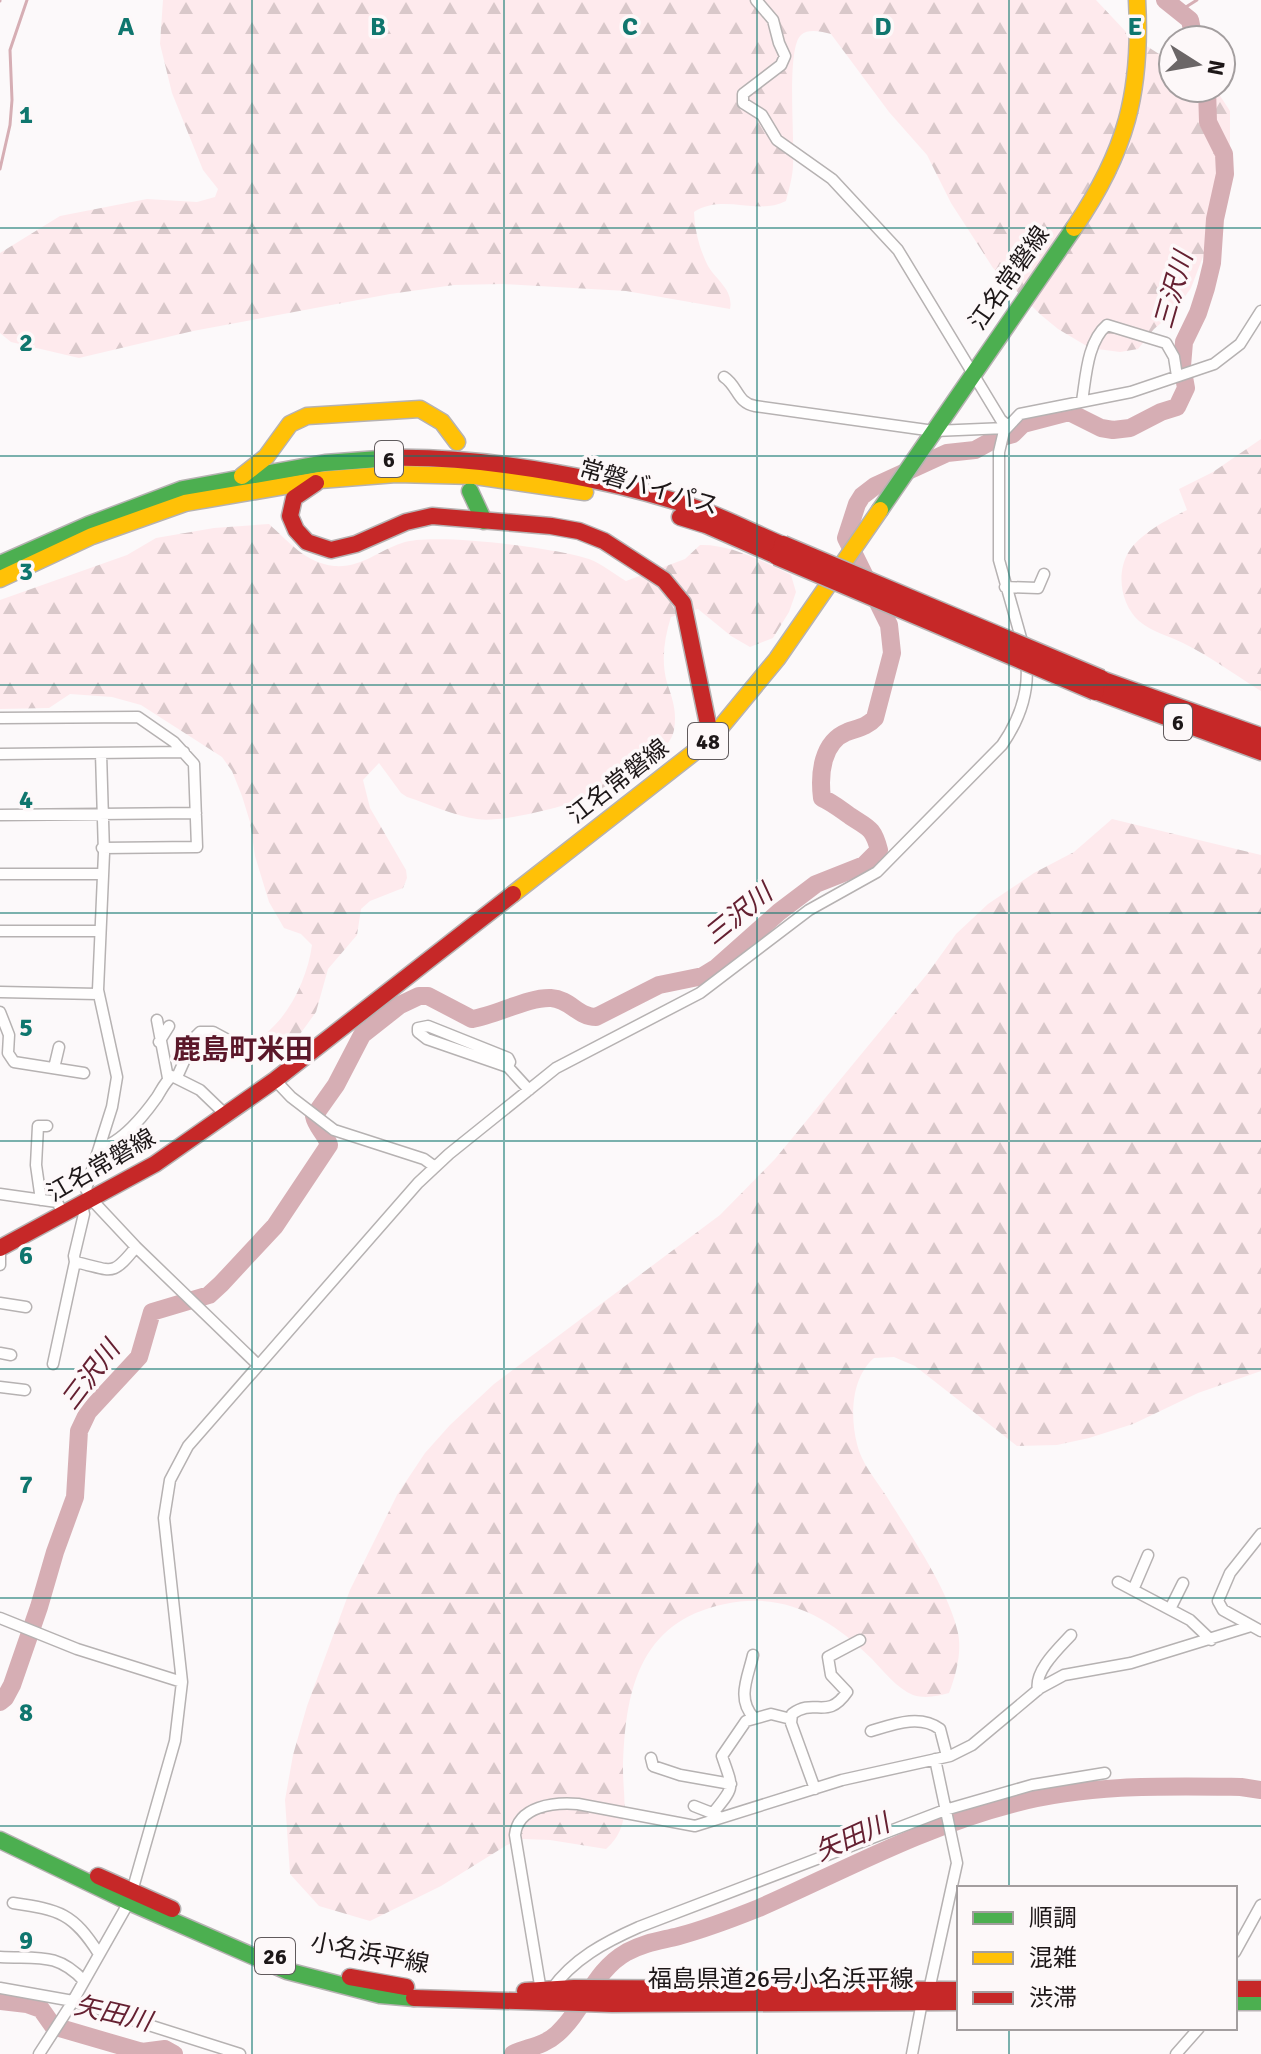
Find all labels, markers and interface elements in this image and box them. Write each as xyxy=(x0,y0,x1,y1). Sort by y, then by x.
text: A xyxy=(118,11,135,43)
text: B xyxy=(370,11,386,43)
text: C xyxy=(622,11,638,43)
text: D xyxy=(874,11,892,43)
text: E xyxy=(1128,11,1142,43)
north arrow xyxy=(1157,24,1237,104)
text: N xyxy=(1201,58,1231,78)
text: 1 xyxy=(19,99,33,131)
street label: 江名常磐線 xyxy=(962,220,1056,336)
water label: 三沢川 xyxy=(1148,245,1201,332)
text: 2 xyxy=(19,327,33,359)
road number: 6 xyxy=(375,441,403,477)
street label: 常磐バイパス xyxy=(576,453,722,521)
text: 3 xyxy=(19,556,33,588)
road number: 6 xyxy=(1164,704,1192,740)
road number: 48 xyxy=(688,723,728,759)
street label: 江名常磐線 xyxy=(561,732,675,830)
text: 4 xyxy=(19,784,33,816)
water label: 三沢川 xyxy=(698,876,781,952)
text: 5 xyxy=(19,1012,33,1044)
district label: 鹿島町米田 xyxy=(173,1033,313,1067)
street label: 江名常磐線 xyxy=(42,1122,160,1208)
text: 6 xyxy=(19,1240,33,1272)
water label: 三沢川 xyxy=(55,1332,129,1416)
text: 7 xyxy=(19,1469,33,1501)
text: 8 xyxy=(19,1697,33,1729)
water label: 矢田川 xyxy=(810,1806,897,1868)
legend xyxy=(957,1886,1237,2030)
text: 順調 xyxy=(1029,1903,1077,1933)
text: 9 xyxy=(19,1925,33,1957)
street label: 小名浜平線 xyxy=(308,1927,432,1979)
road number: 26 xyxy=(255,1938,295,1974)
text: 混雑 xyxy=(1029,1943,1077,1973)
street label: 福島県道26号小名浜平線 xyxy=(648,1964,914,1994)
text: 渋滞 xyxy=(1029,1983,1077,2013)
water label: 矢田川 xyxy=(71,1990,157,2039)

